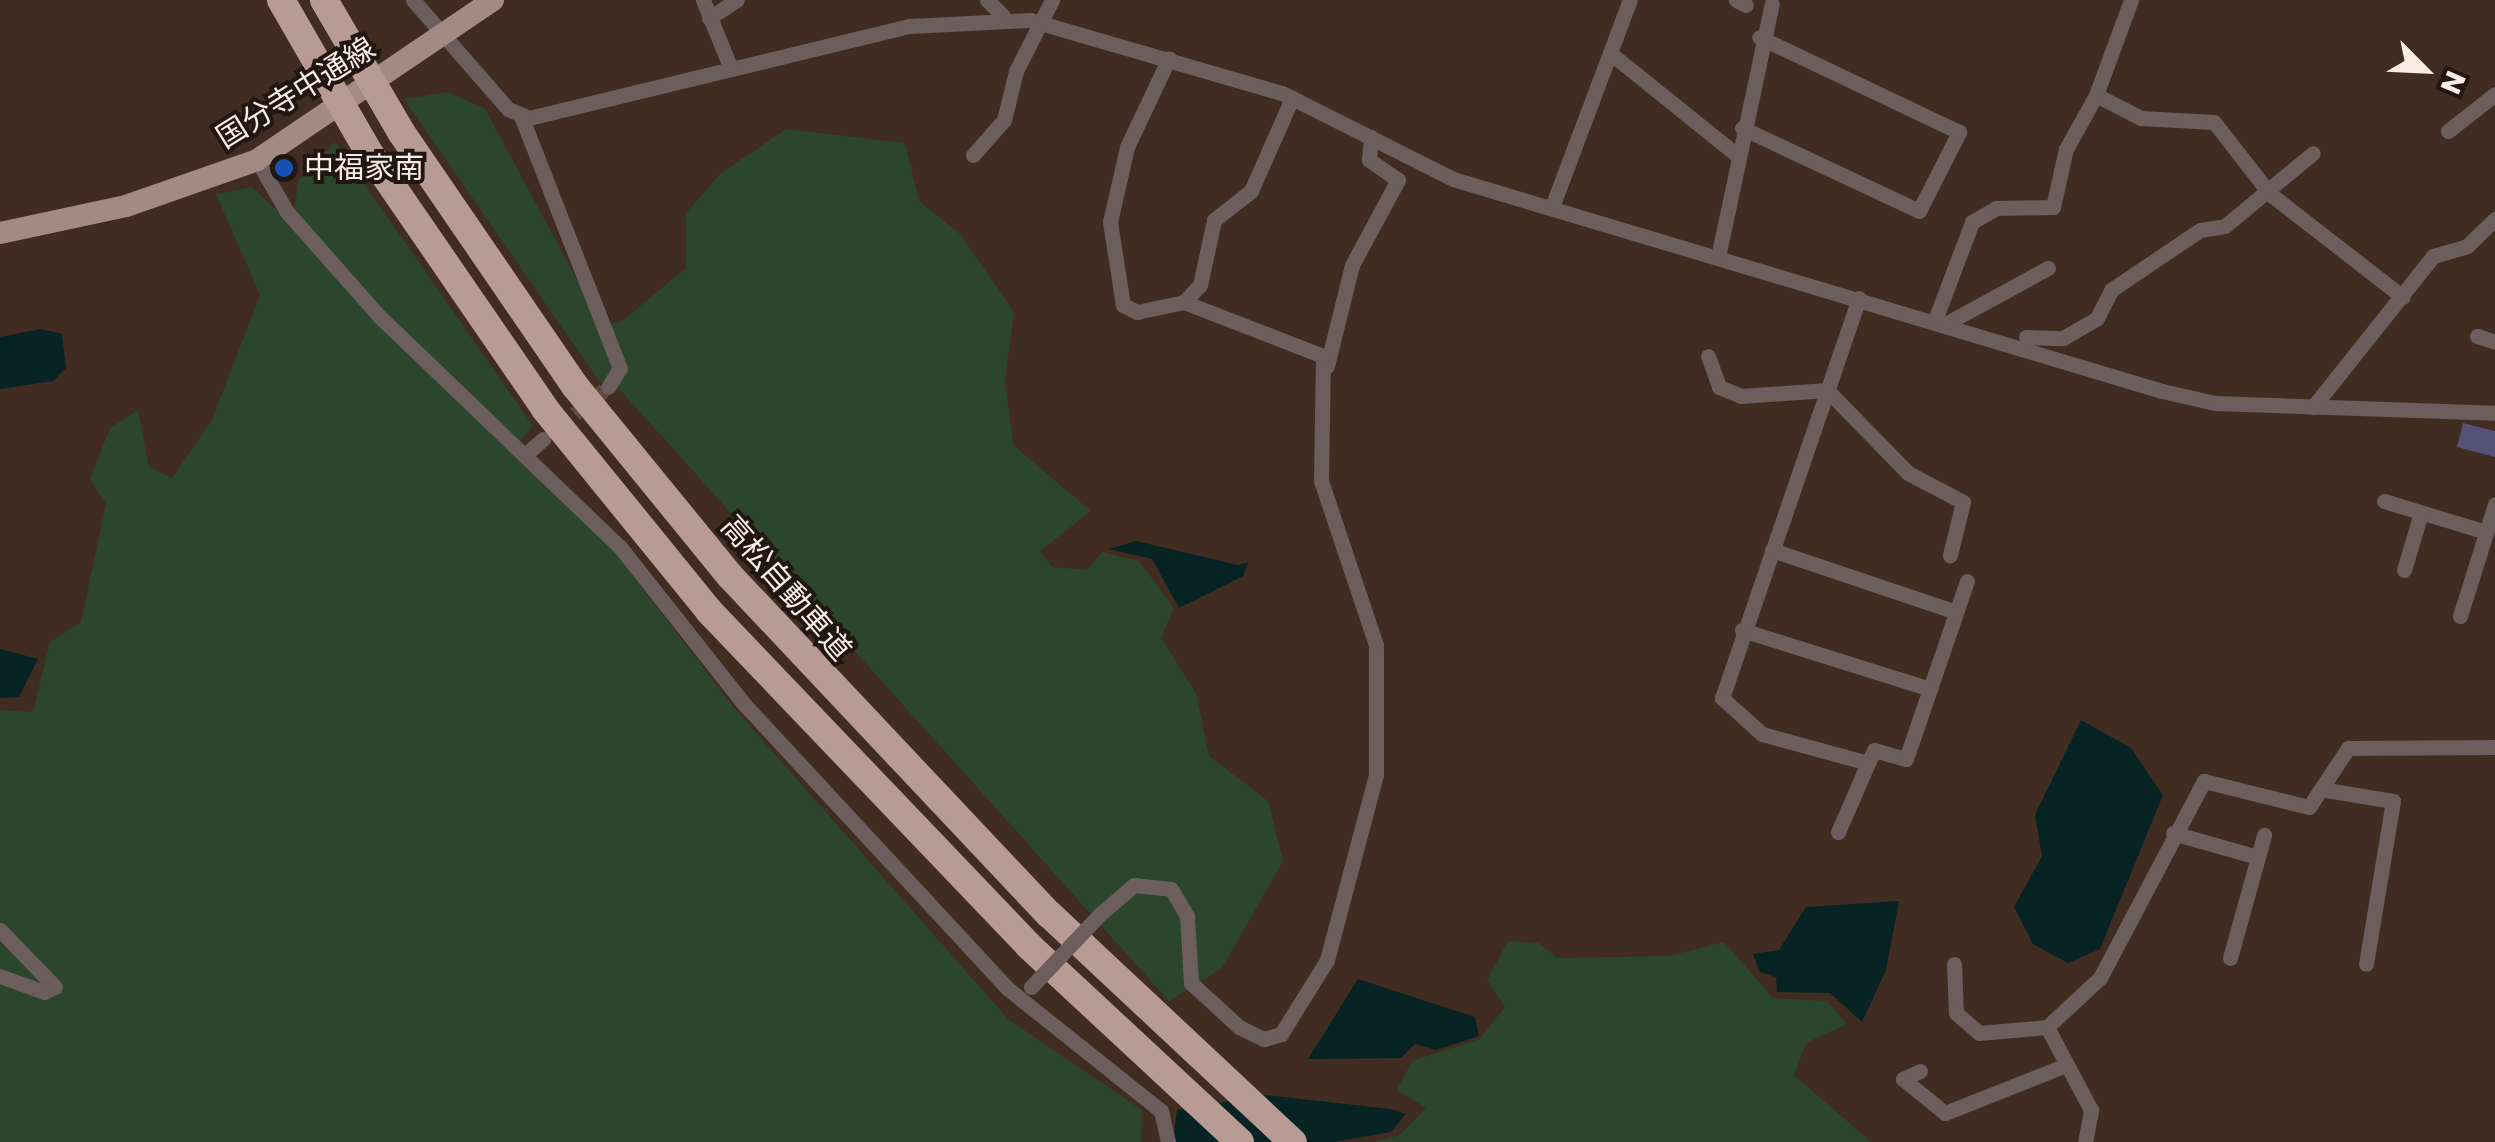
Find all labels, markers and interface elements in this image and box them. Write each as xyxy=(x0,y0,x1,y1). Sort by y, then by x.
north arrow xyxy=(2375,20,2475,120)
street label: 国分寺中通線 xyxy=(210,30,382,156)
text: N xyxy=(2431,65,2475,100)
place label: 中福家南 xyxy=(304,150,424,186)
marker: 中福家南 xyxy=(273,157,295,179)
street label: 高松自動車道 xyxy=(713,508,859,668)

